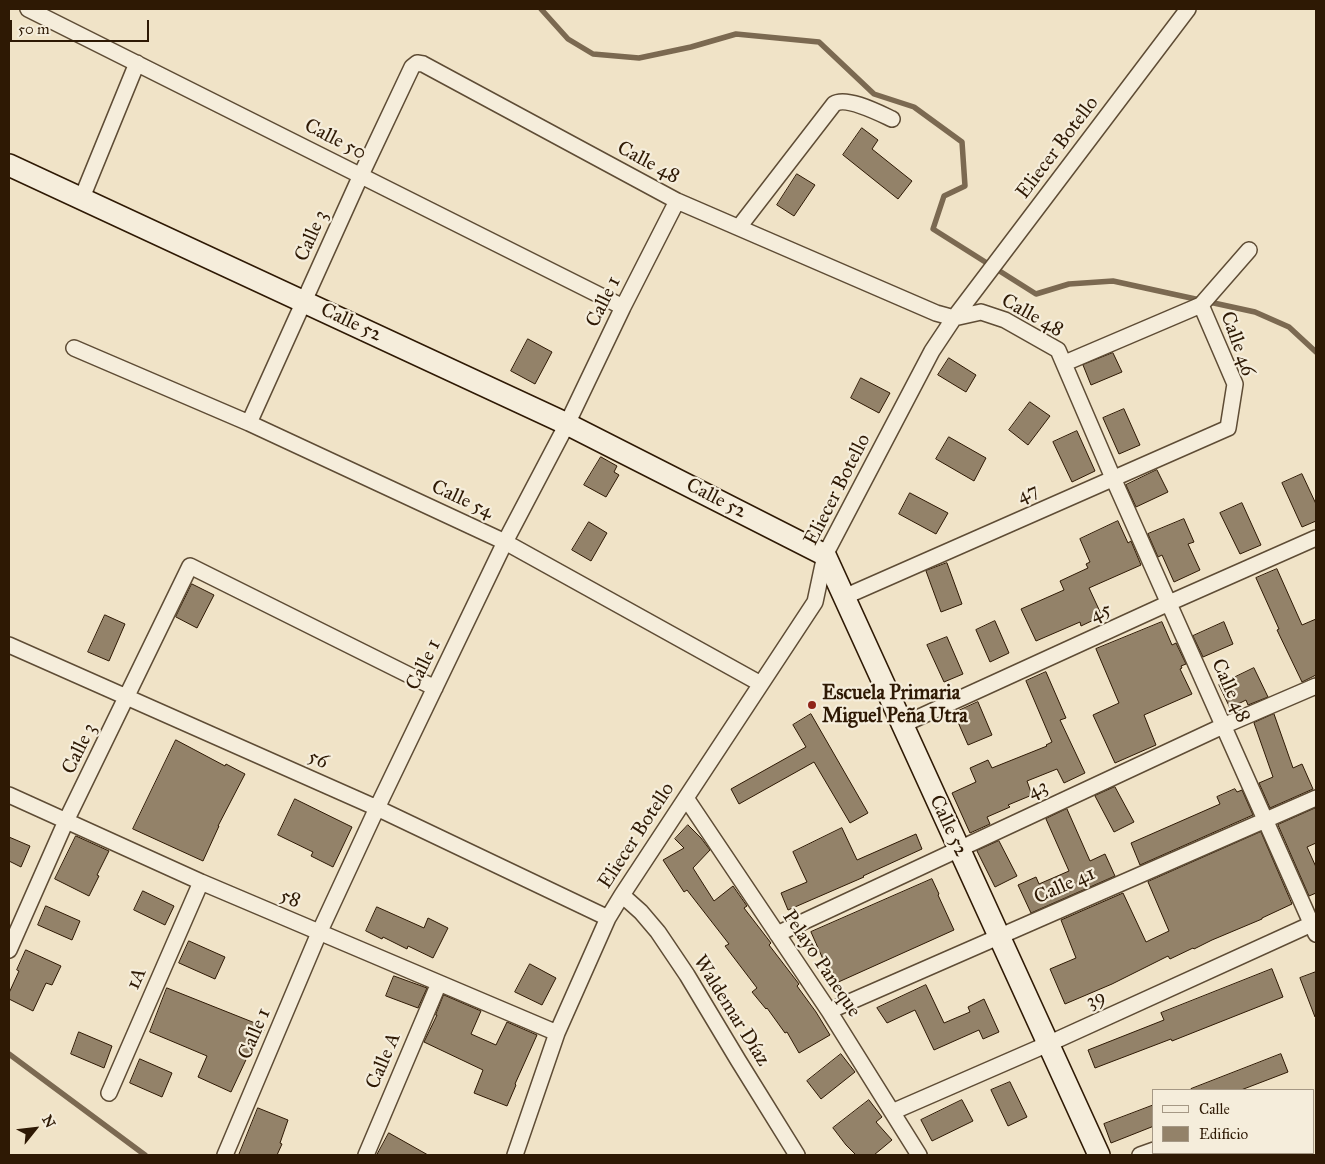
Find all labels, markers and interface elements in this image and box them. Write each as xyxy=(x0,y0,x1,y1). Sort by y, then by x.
scale bar xyxy=(12,10,151,42)
text: 50 m xyxy=(18,20,50,38)
street label: Eliecer Botello xyxy=(1012,92,1104,204)
street label: Calle 50 xyxy=(300,114,370,166)
street label: Calle 48 xyxy=(613,137,683,189)
street label: Calle 3 xyxy=(290,207,334,265)
street label: Calle 1 xyxy=(582,273,626,331)
street label: Calle 48 xyxy=(997,289,1067,343)
street label: Calle 52 xyxy=(317,298,385,348)
street label: Calle 46 xyxy=(1214,308,1260,380)
street label: Eliecer Botello xyxy=(800,430,876,550)
street label: Calle 52 xyxy=(682,474,750,524)
street label: Calle 54 xyxy=(427,475,497,525)
street label: 47 xyxy=(1014,479,1042,509)
street label: 45 xyxy=(1087,598,1115,628)
street label: Calle 1 xyxy=(402,636,446,694)
street label: Calle 48 xyxy=(1205,655,1255,727)
place label: Escuela Primaria Miguel Peña Utra xyxy=(822,682,968,729)
marker: Escuela Primaria Miguel Peña Utra xyxy=(806,699,818,711)
street label: Calle 3 xyxy=(57,720,103,778)
street label: 56 xyxy=(304,745,332,775)
street label: 43 xyxy=(1024,775,1052,805)
street label: Eliecer Botello xyxy=(594,778,680,894)
street label: Calle 52 xyxy=(923,792,973,860)
street label: Calle 41 xyxy=(1031,862,1099,910)
street label: 58 xyxy=(276,884,304,914)
street label: Pelayo Paneque xyxy=(776,906,866,1022)
street label: Waldemar Díaz xyxy=(687,951,775,1071)
street label: 1A xyxy=(122,964,152,994)
street label: 39 xyxy=(1083,985,1109,1015)
street label: Calle 1 xyxy=(234,1005,276,1063)
street label: Calle A xyxy=(361,1029,407,1093)
legend xyxy=(1152,1089,1315,1154)
text: Calle xyxy=(1199,1100,1230,1118)
north arrow xyxy=(10,1104,60,1154)
text: N xyxy=(38,1112,59,1131)
text: Edificio xyxy=(1199,1125,1248,1143)

